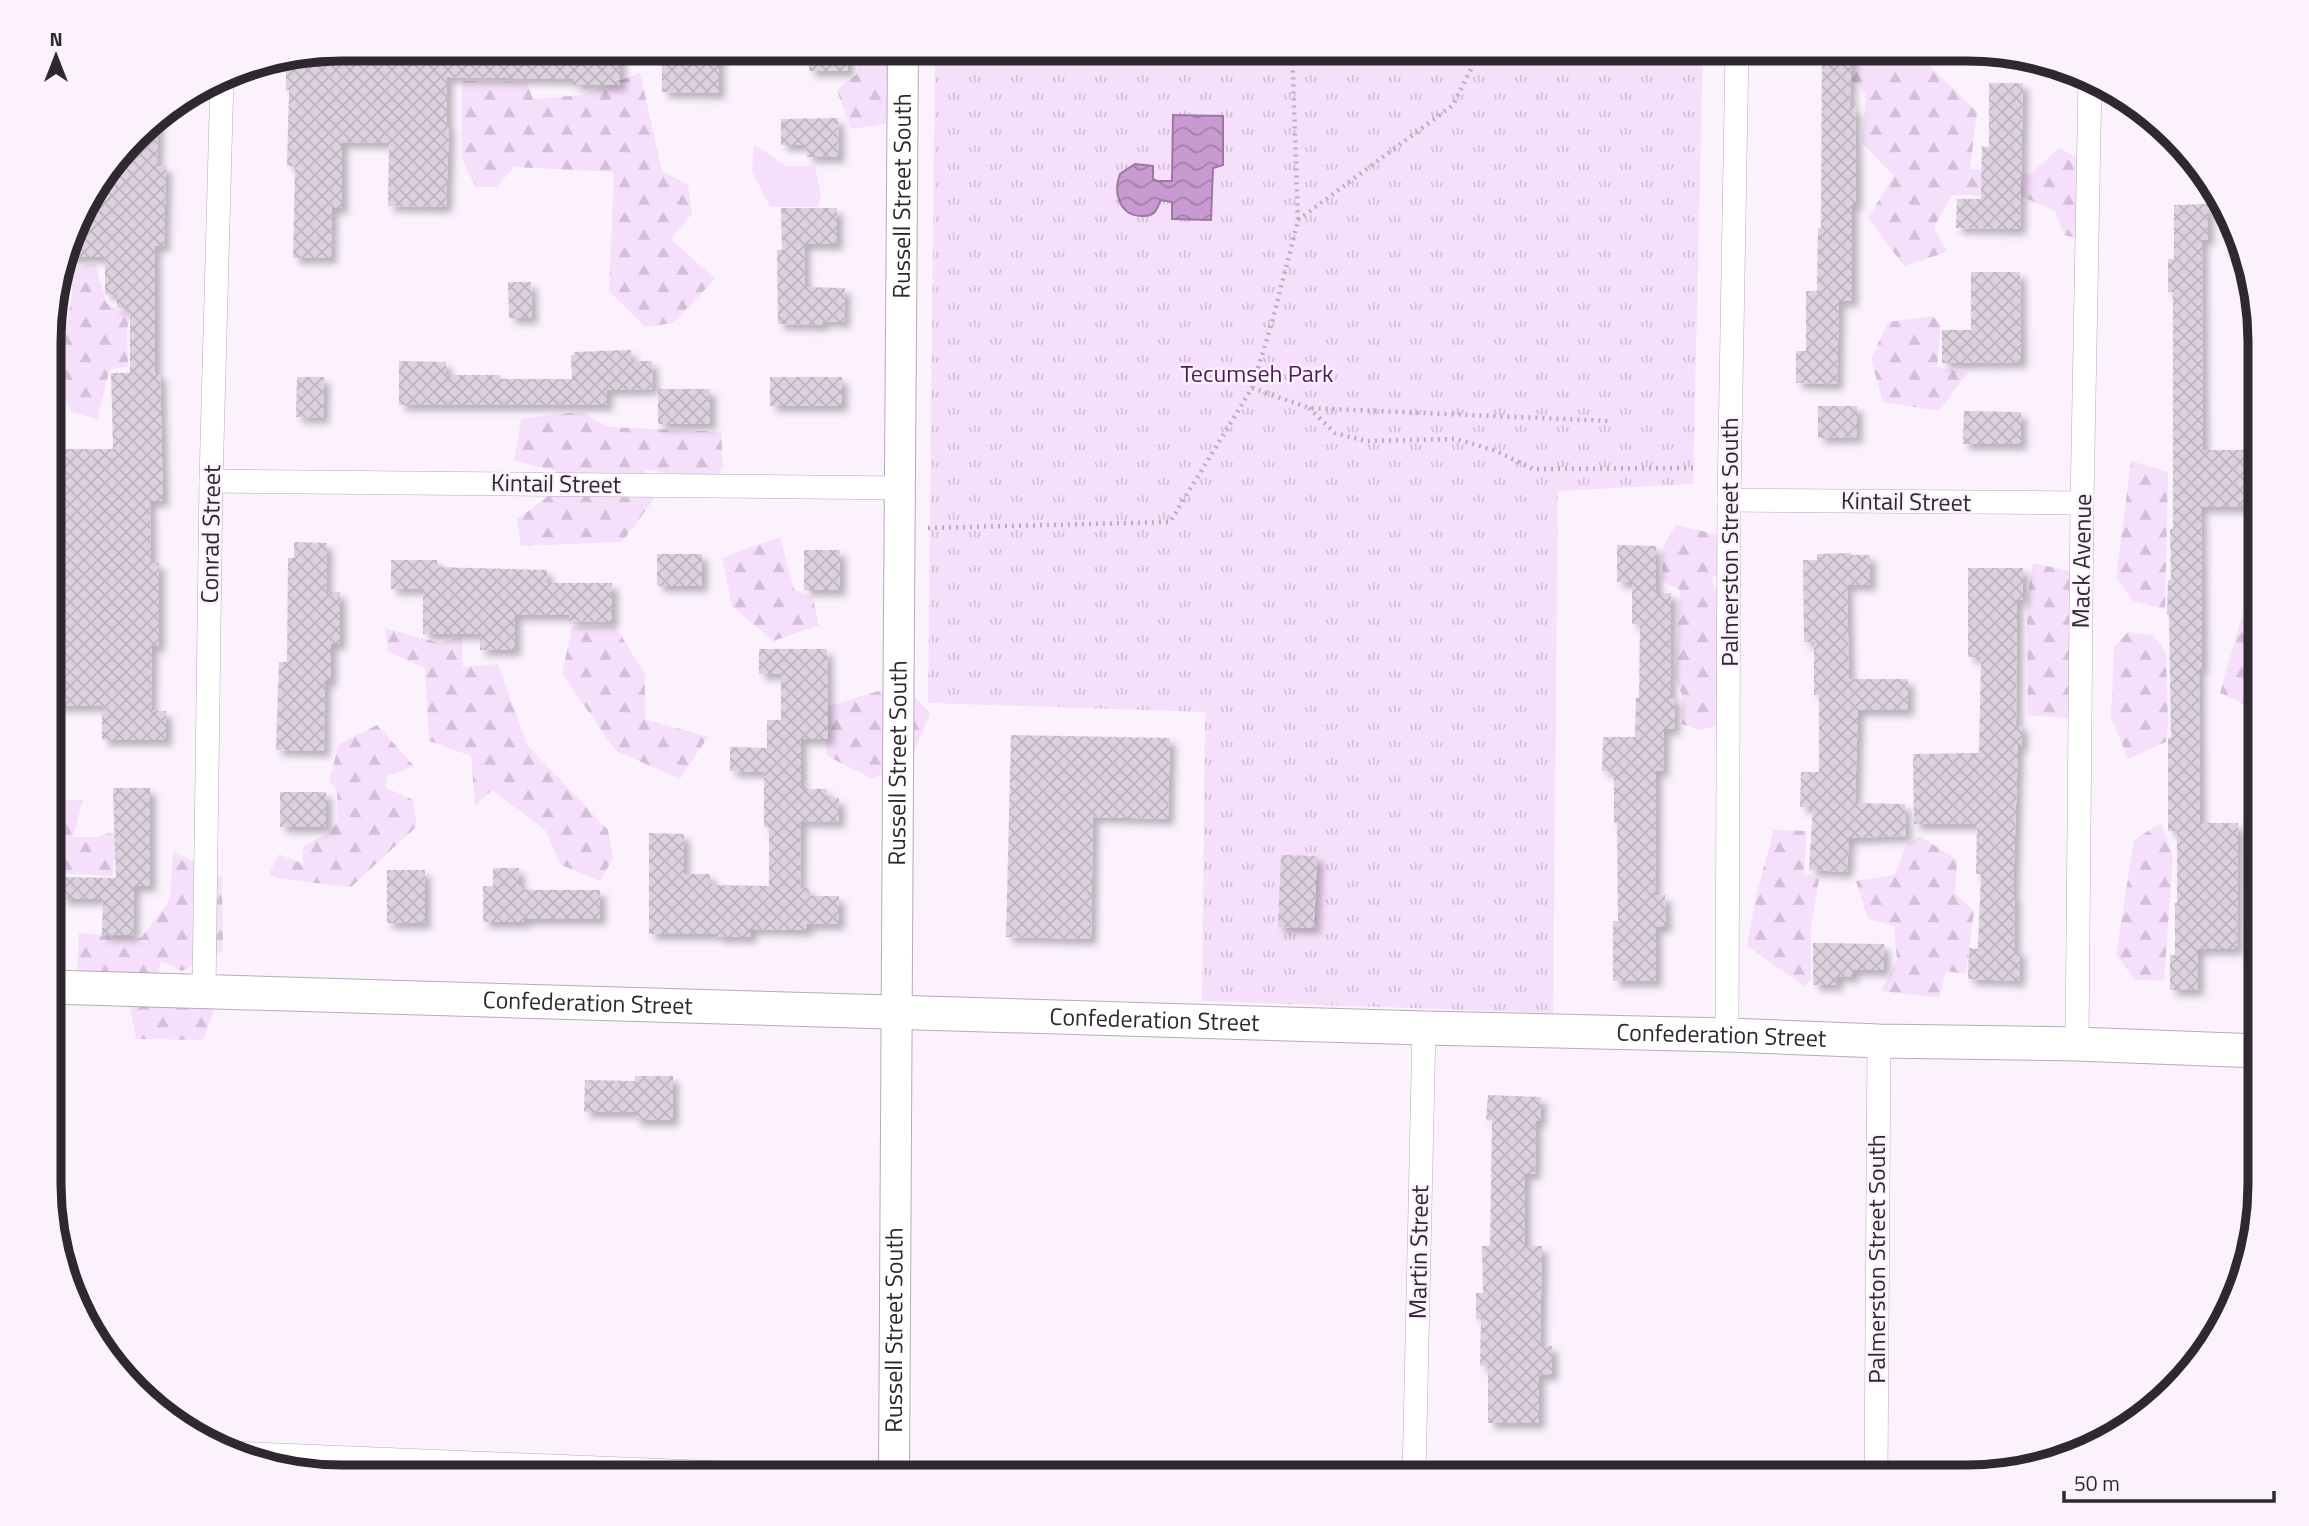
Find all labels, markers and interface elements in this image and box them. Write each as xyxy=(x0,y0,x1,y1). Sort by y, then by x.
north arrow xyxy=(21,21,91,91)
text: N xyxy=(49,24,63,53)
street label: Russell Street South xyxy=(883,93,920,299)
park label: Tecumseh Park xyxy=(1180,355,1334,391)
street label: Palmerston Street South xyxy=(1711,417,1747,667)
street label: Conrad Street xyxy=(191,464,229,604)
street label: Kintail Street xyxy=(491,464,622,502)
street label: Kintail Street xyxy=(1841,482,1972,520)
street label: Mack Avenue xyxy=(2062,493,2100,629)
street label: Russell Street South xyxy=(878,660,916,866)
street label: Confederation Street xyxy=(482,981,694,1023)
street label: Confederation Street xyxy=(1049,998,1261,1040)
street label: Confederation Street xyxy=(1616,1013,1828,1056)
street label: Palmerston Street South xyxy=(1858,1134,1894,1384)
street label: Martin Street xyxy=(1399,1184,1437,1319)
street label: Russell Street South xyxy=(875,1227,912,1433)
scale bar xyxy=(2064,1460,2274,1504)
text: 50 m xyxy=(2074,1467,2120,1499)

